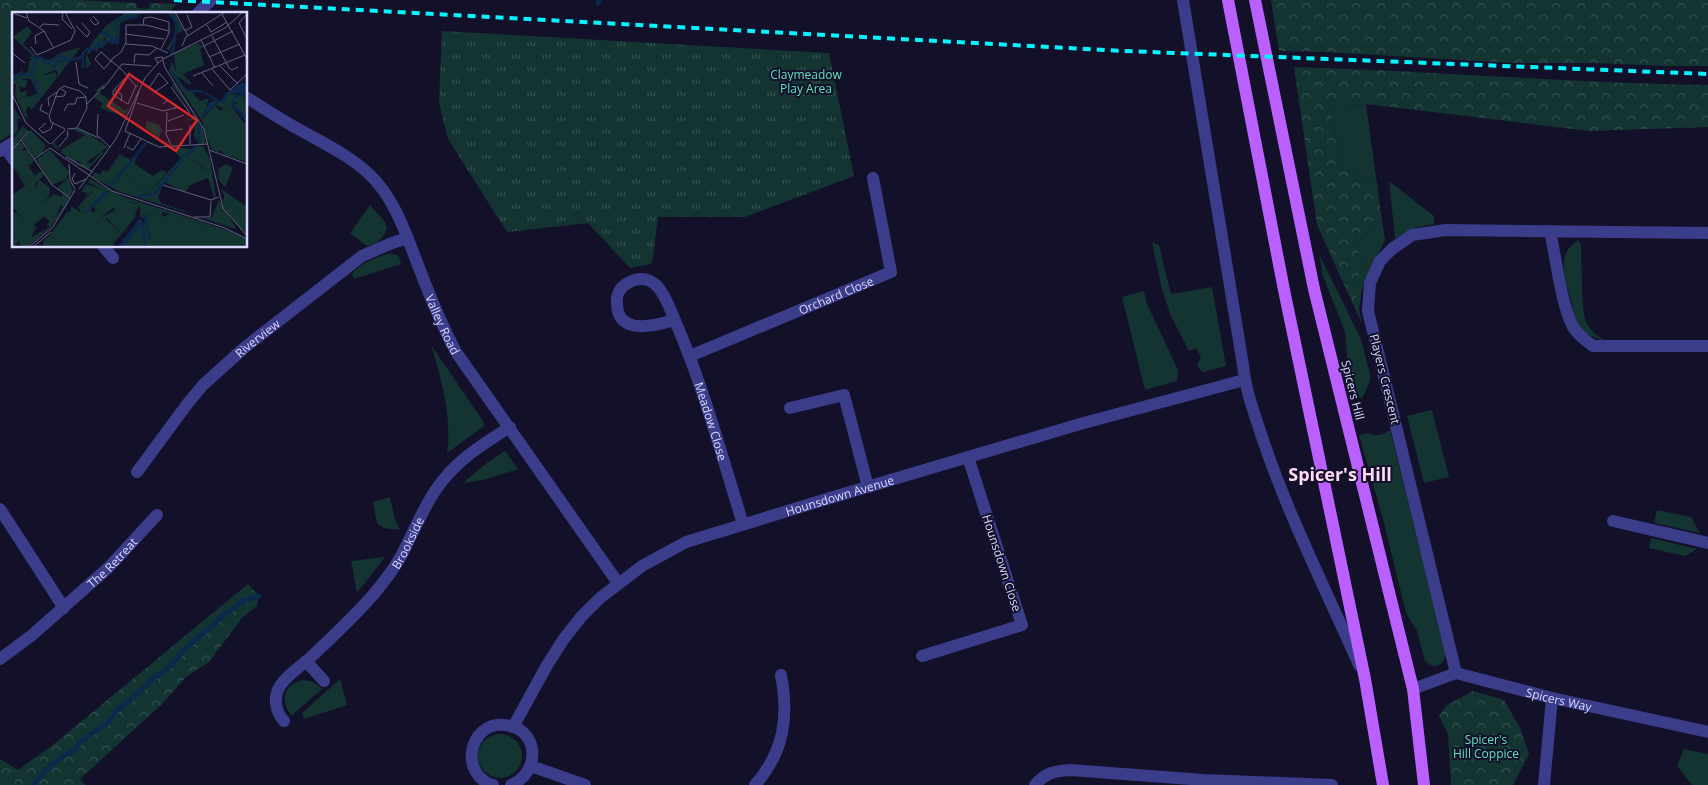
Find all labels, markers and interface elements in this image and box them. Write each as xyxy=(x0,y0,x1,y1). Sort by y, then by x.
inset map xyxy=(12,12,248,248)
park label: Claymeadow Play Area xyxy=(770,66,843,97)
street label: Orchard Close xyxy=(796,272,876,318)
street label: Valley Road xyxy=(422,292,464,357)
street label: Riverview xyxy=(231,314,284,361)
street label: Players Crescent xyxy=(1366,332,1404,426)
street label: Spicers Hill xyxy=(1337,358,1369,422)
street label: Meadow Close xyxy=(691,380,732,463)
district label: Spicer's Hill xyxy=(1288,462,1392,486)
street label: Hounsdown Avenue xyxy=(783,471,896,520)
street label: Hounsdown Close xyxy=(978,512,1026,614)
street label: Brookside xyxy=(387,514,428,572)
street label: The Retreat xyxy=(83,534,141,591)
street label: Spicers Way xyxy=(1524,683,1594,715)
park label: Spicer's Hill Coppice xyxy=(1453,731,1519,762)

